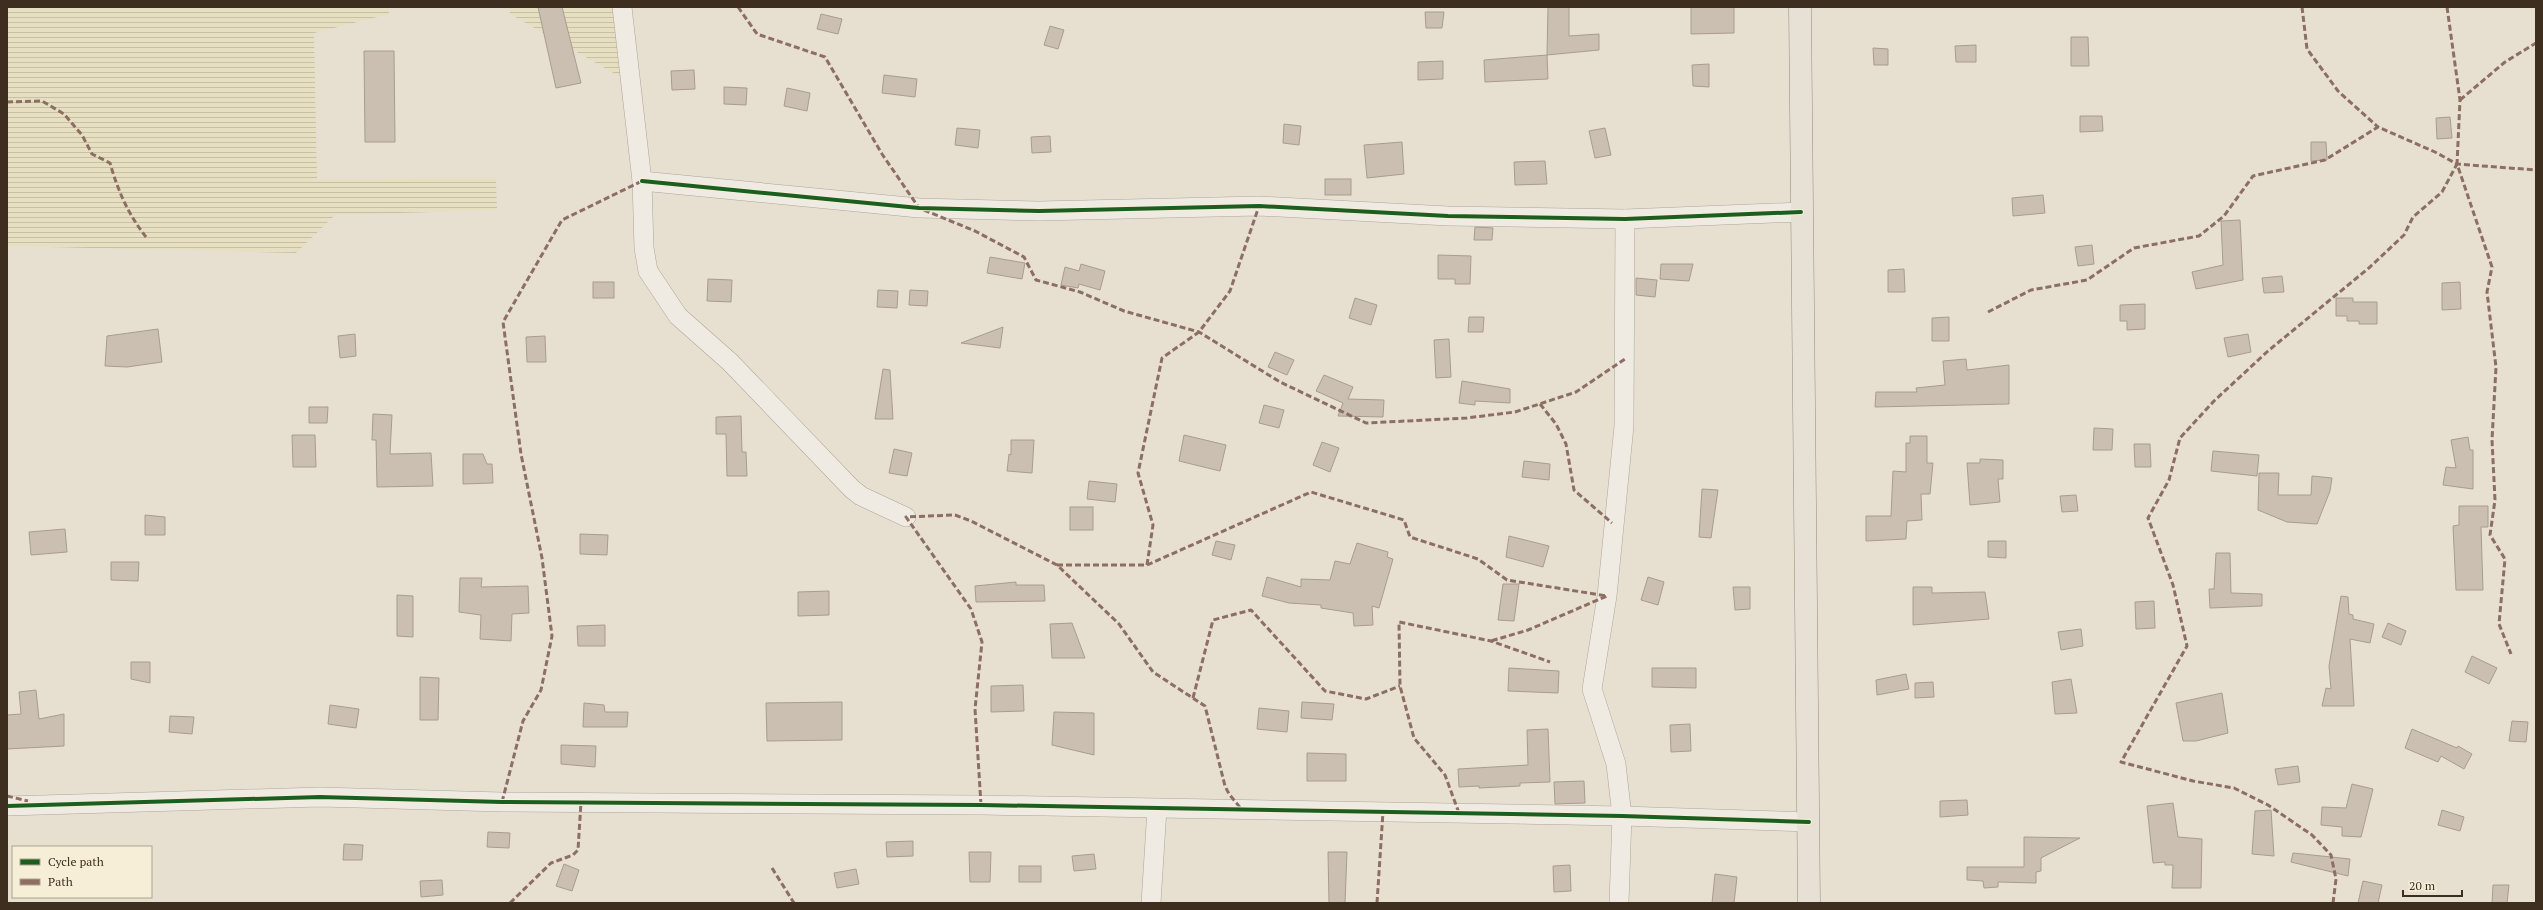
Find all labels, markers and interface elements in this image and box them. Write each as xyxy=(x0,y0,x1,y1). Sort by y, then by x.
legend xyxy=(12,846,152,898)
text: Cycle path xyxy=(48,854,104,869)
scale bar xyxy=(2403,872,2462,898)
text: Path xyxy=(48,874,73,889)
text: 20 m xyxy=(2409,878,2436,893)

